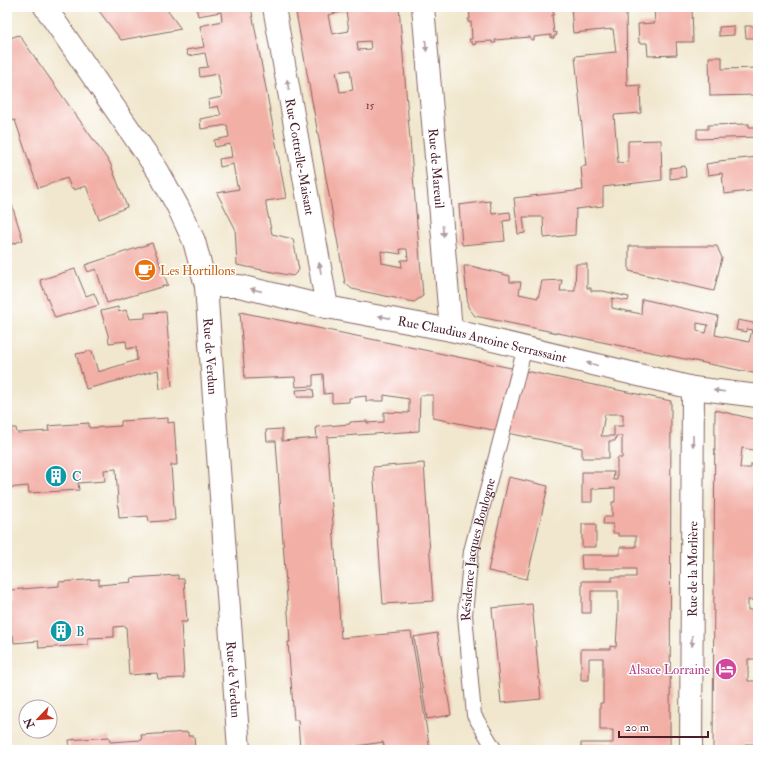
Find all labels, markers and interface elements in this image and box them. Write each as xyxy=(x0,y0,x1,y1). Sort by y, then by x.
one-way arrow xyxy=(423,40,429,52)
one-way arrow xyxy=(285,79,291,91)
street label: Rue Cottrelle-Maisant xyxy=(281,97,318,216)
house number: 15 xyxy=(366,99,375,112)
street label: Rue de Mareuil xyxy=(425,128,447,210)
one-way arrow xyxy=(439,225,446,237)
cafe icon: Les Hortillons xyxy=(132,257,158,283)
one-way arrow xyxy=(317,262,323,275)
place label: Les Hortillons xyxy=(160,263,236,279)
one-way arrow xyxy=(250,287,262,293)
street label: Rue Claudius Antoine Serrassaint xyxy=(396,313,568,366)
one-way arrow xyxy=(377,314,390,320)
street label: Rue de Verdun xyxy=(199,317,221,396)
one-way arrow xyxy=(586,360,599,366)
one-way arrow xyxy=(713,388,725,394)
one-way arrow xyxy=(690,435,696,448)
building icon: C xyxy=(43,463,69,489)
place label: C xyxy=(72,469,82,485)
street label: Résidence Jacques Boulogne xyxy=(458,476,499,622)
street label: Rue de la Morlière xyxy=(685,520,701,617)
building icon: B xyxy=(48,618,74,644)
place label: B xyxy=(76,624,85,640)
one-way arrow xyxy=(688,635,695,647)
street label: Rue de Verdun xyxy=(222,641,244,719)
hotel icon: Alsace Lorraine xyxy=(713,656,739,682)
place label: Alsace Lorraine xyxy=(628,662,711,678)
north arrow xyxy=(18,699,58,739)
scale bar xyxy=(619,713,708,739)
text: N xyxy=(21,715,38,731)
text: 20 m xyxy=(625,720,650,735)

